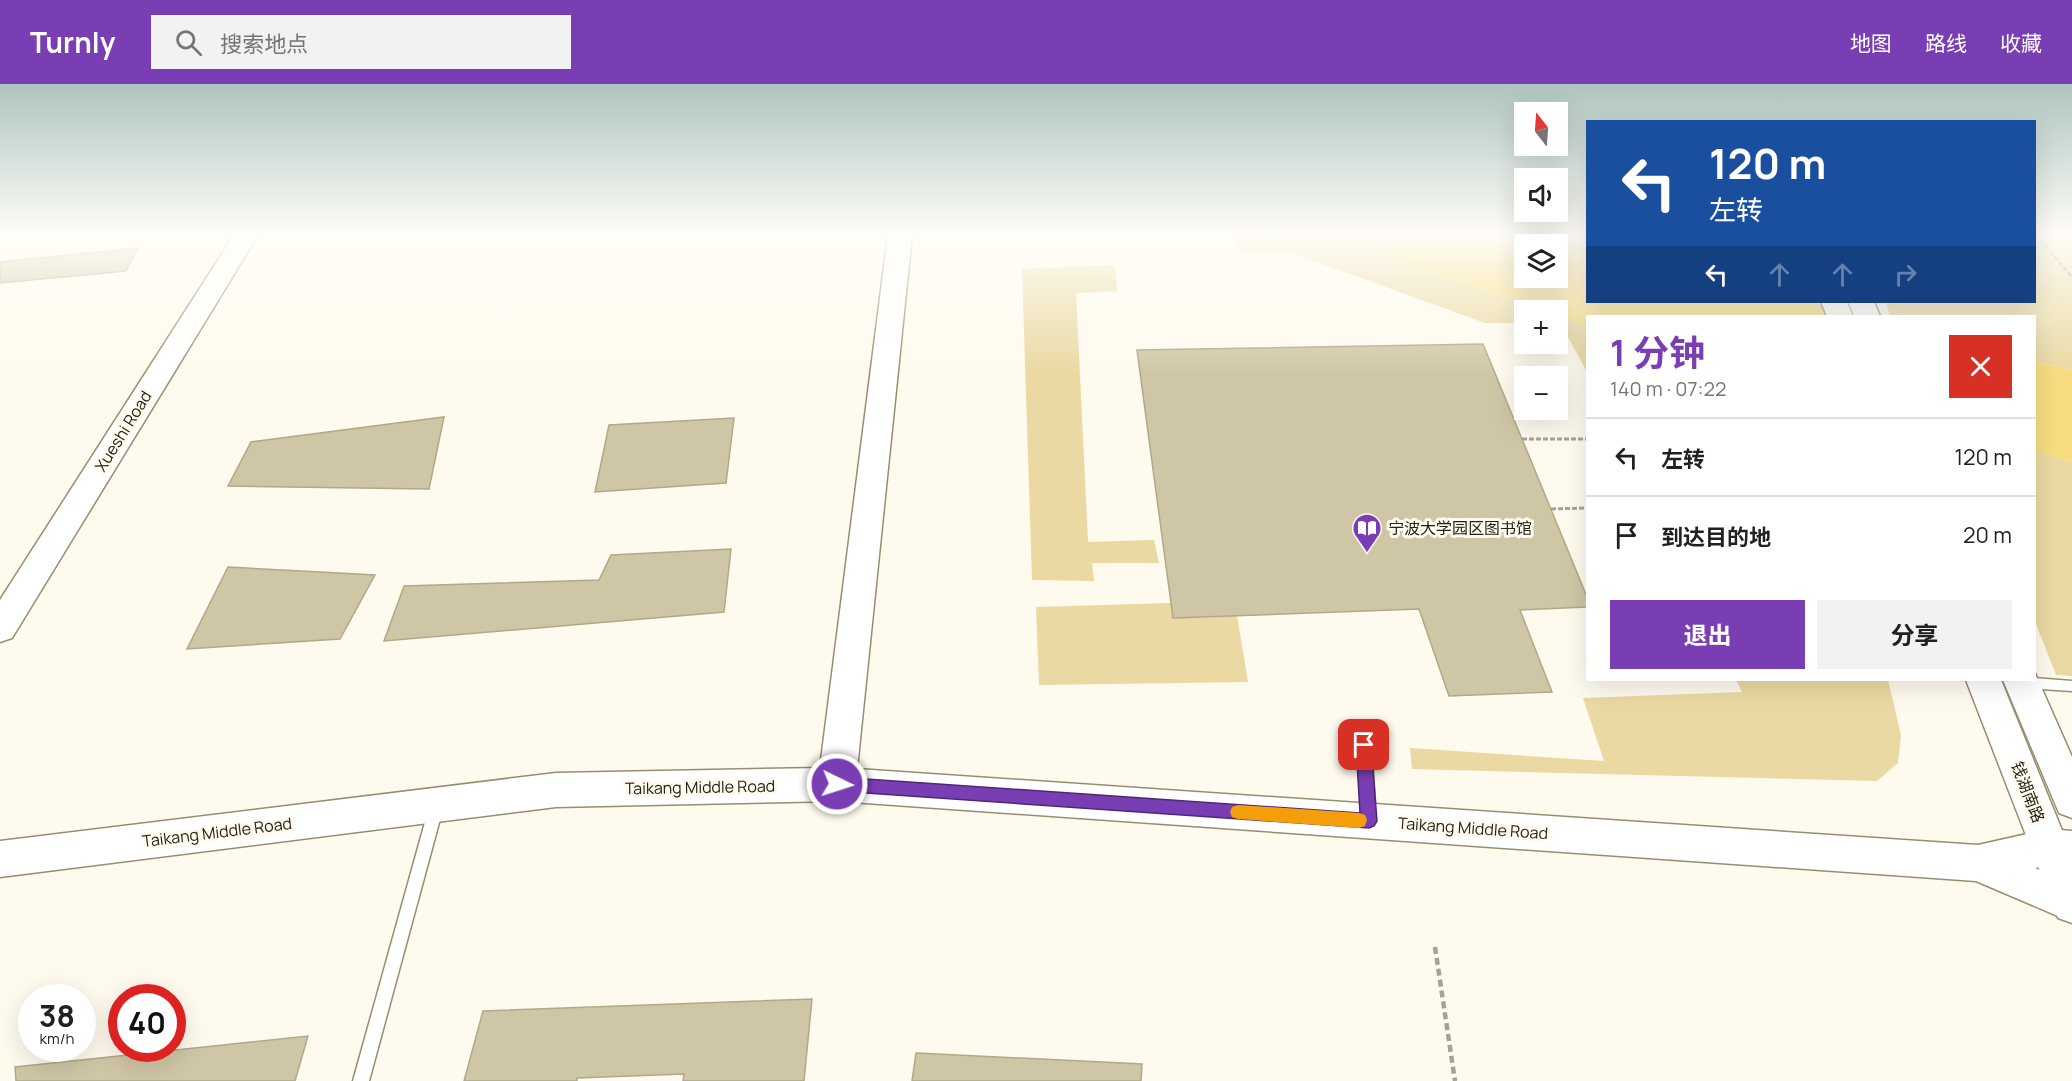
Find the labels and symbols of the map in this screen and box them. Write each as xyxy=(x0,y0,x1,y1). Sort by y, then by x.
north arrow xyxy=(1514,102,1568,156)
street label: Xueshi Road xyxy=(89,386,157,476)
library icon: 宁波大学园区图书馆 xyxy=(1351,512,1383,554)
place label: 宁波大学园区图书馆 xyxy=(1388,517,1532,539)
pin xyxy=(1338,719,1389,770)
position arrow xyxy=(805,752,869,816)
street label: 钱湖南路 xyxy=(2006,758,2050,826)
street label: Taikang Middle Road xyxy=(625,775,775,799)
street label: Taikang Middle Road xyxy=(141,812,293,852)
street label: Taikang Middle Road xyxy=(1397,812,1549,844)
speed limit sign: 40 xyxy=(108,984,186,1062)

